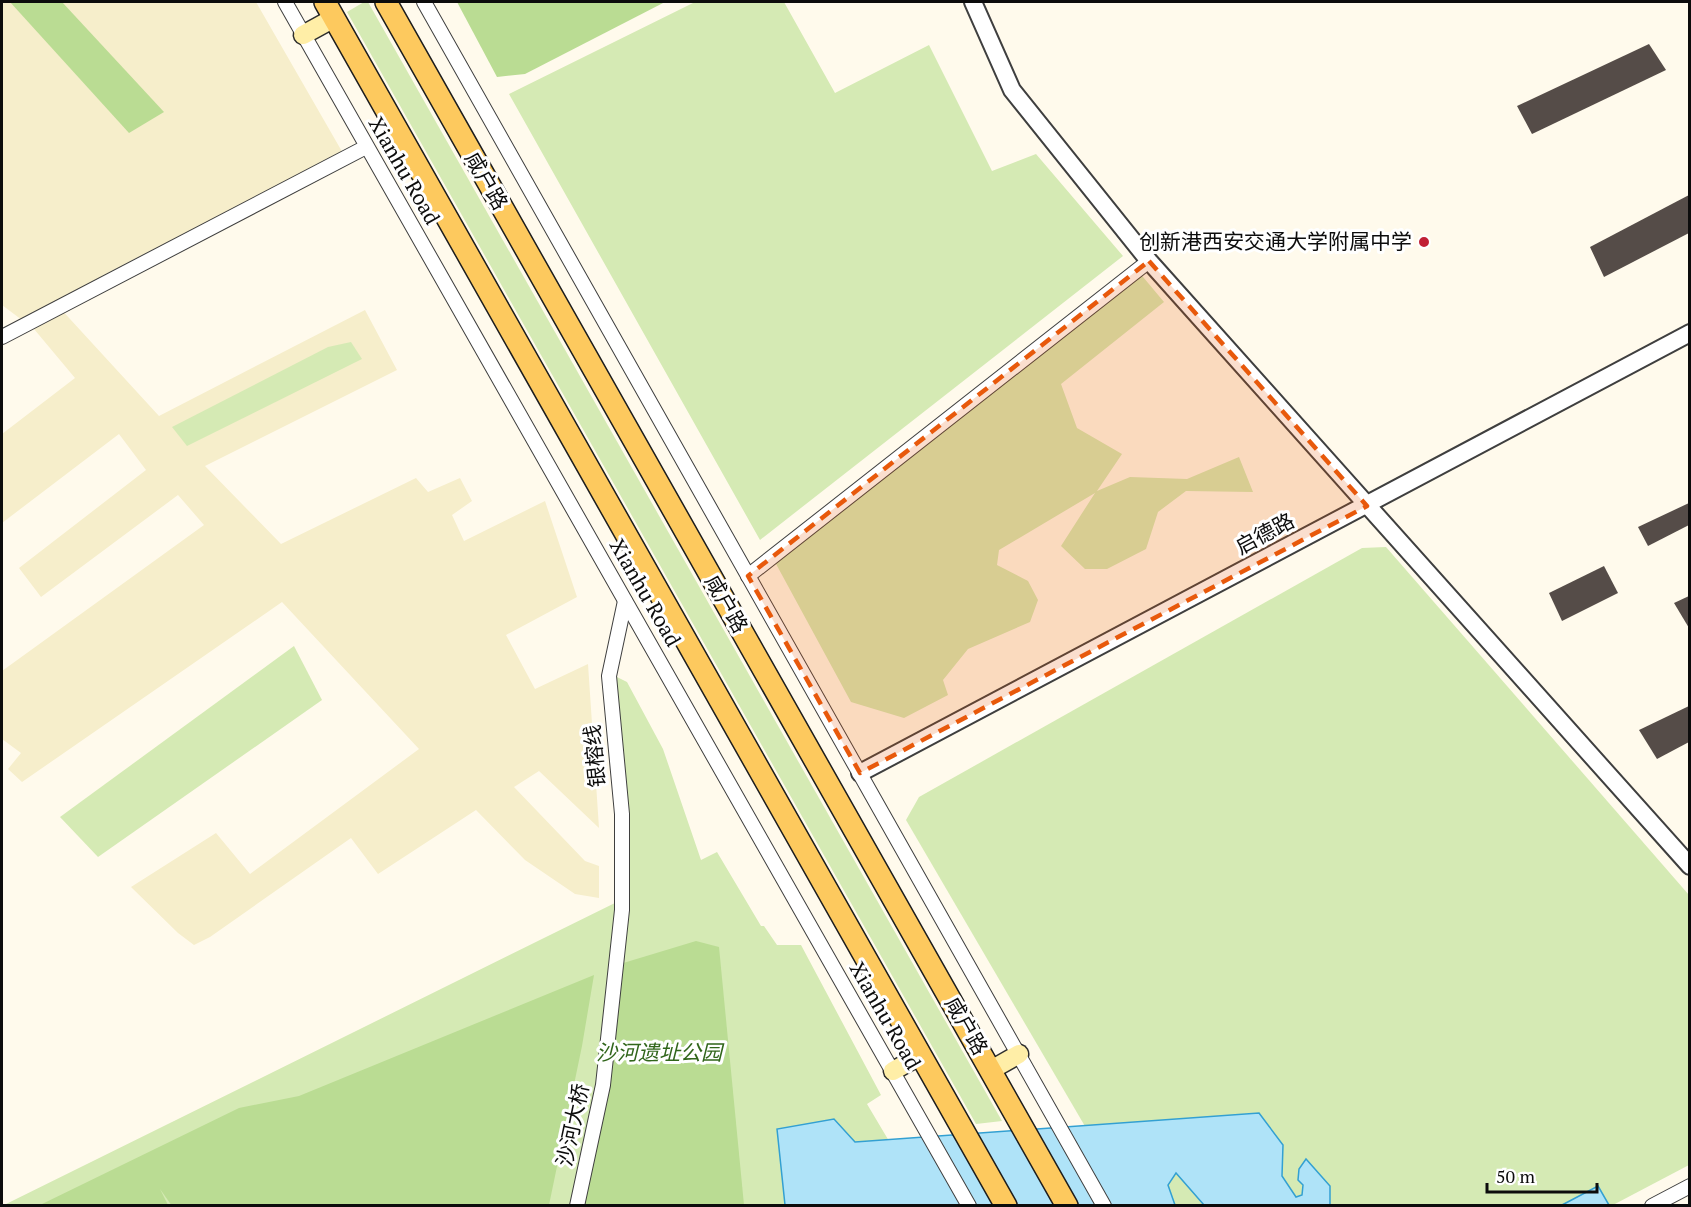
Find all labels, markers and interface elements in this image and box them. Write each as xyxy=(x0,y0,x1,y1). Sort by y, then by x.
street label: Xianhu Road xyxy=(363,112,447,230)
street label: 咸户路 xyxy=(459,146,515,215)
place label: 创新港西安交通大学附属中学 xyxy=(1139,227,1412,255)
marker: 创新港西安交通大学附属中学 xyxy=(1417,235,1431,249)
street label: 启德路 xyxy=(1230,506,1299,560)
street label: Xianhu Road xyxy=(604,534,688,652)
street label: 咸户路 xyxy=(699,569,755,638)
street label: 银榕线 xyxy=(577,723,611,789)
street label: Xianhu Road xyxy=(844,957,928,1075)
street label: 咸户路 xyxy=(939,991,995,1060)
park label: 沙河遗址公园 xyxy=(596,1038,725,1066)
street label: 沙河大桥 xyxy=(550,1081,594,1169)
scale bar xyxy=(1487,1156,1596,1194)
text: 50 m xyxy=(1496,1164,1536,1188)

